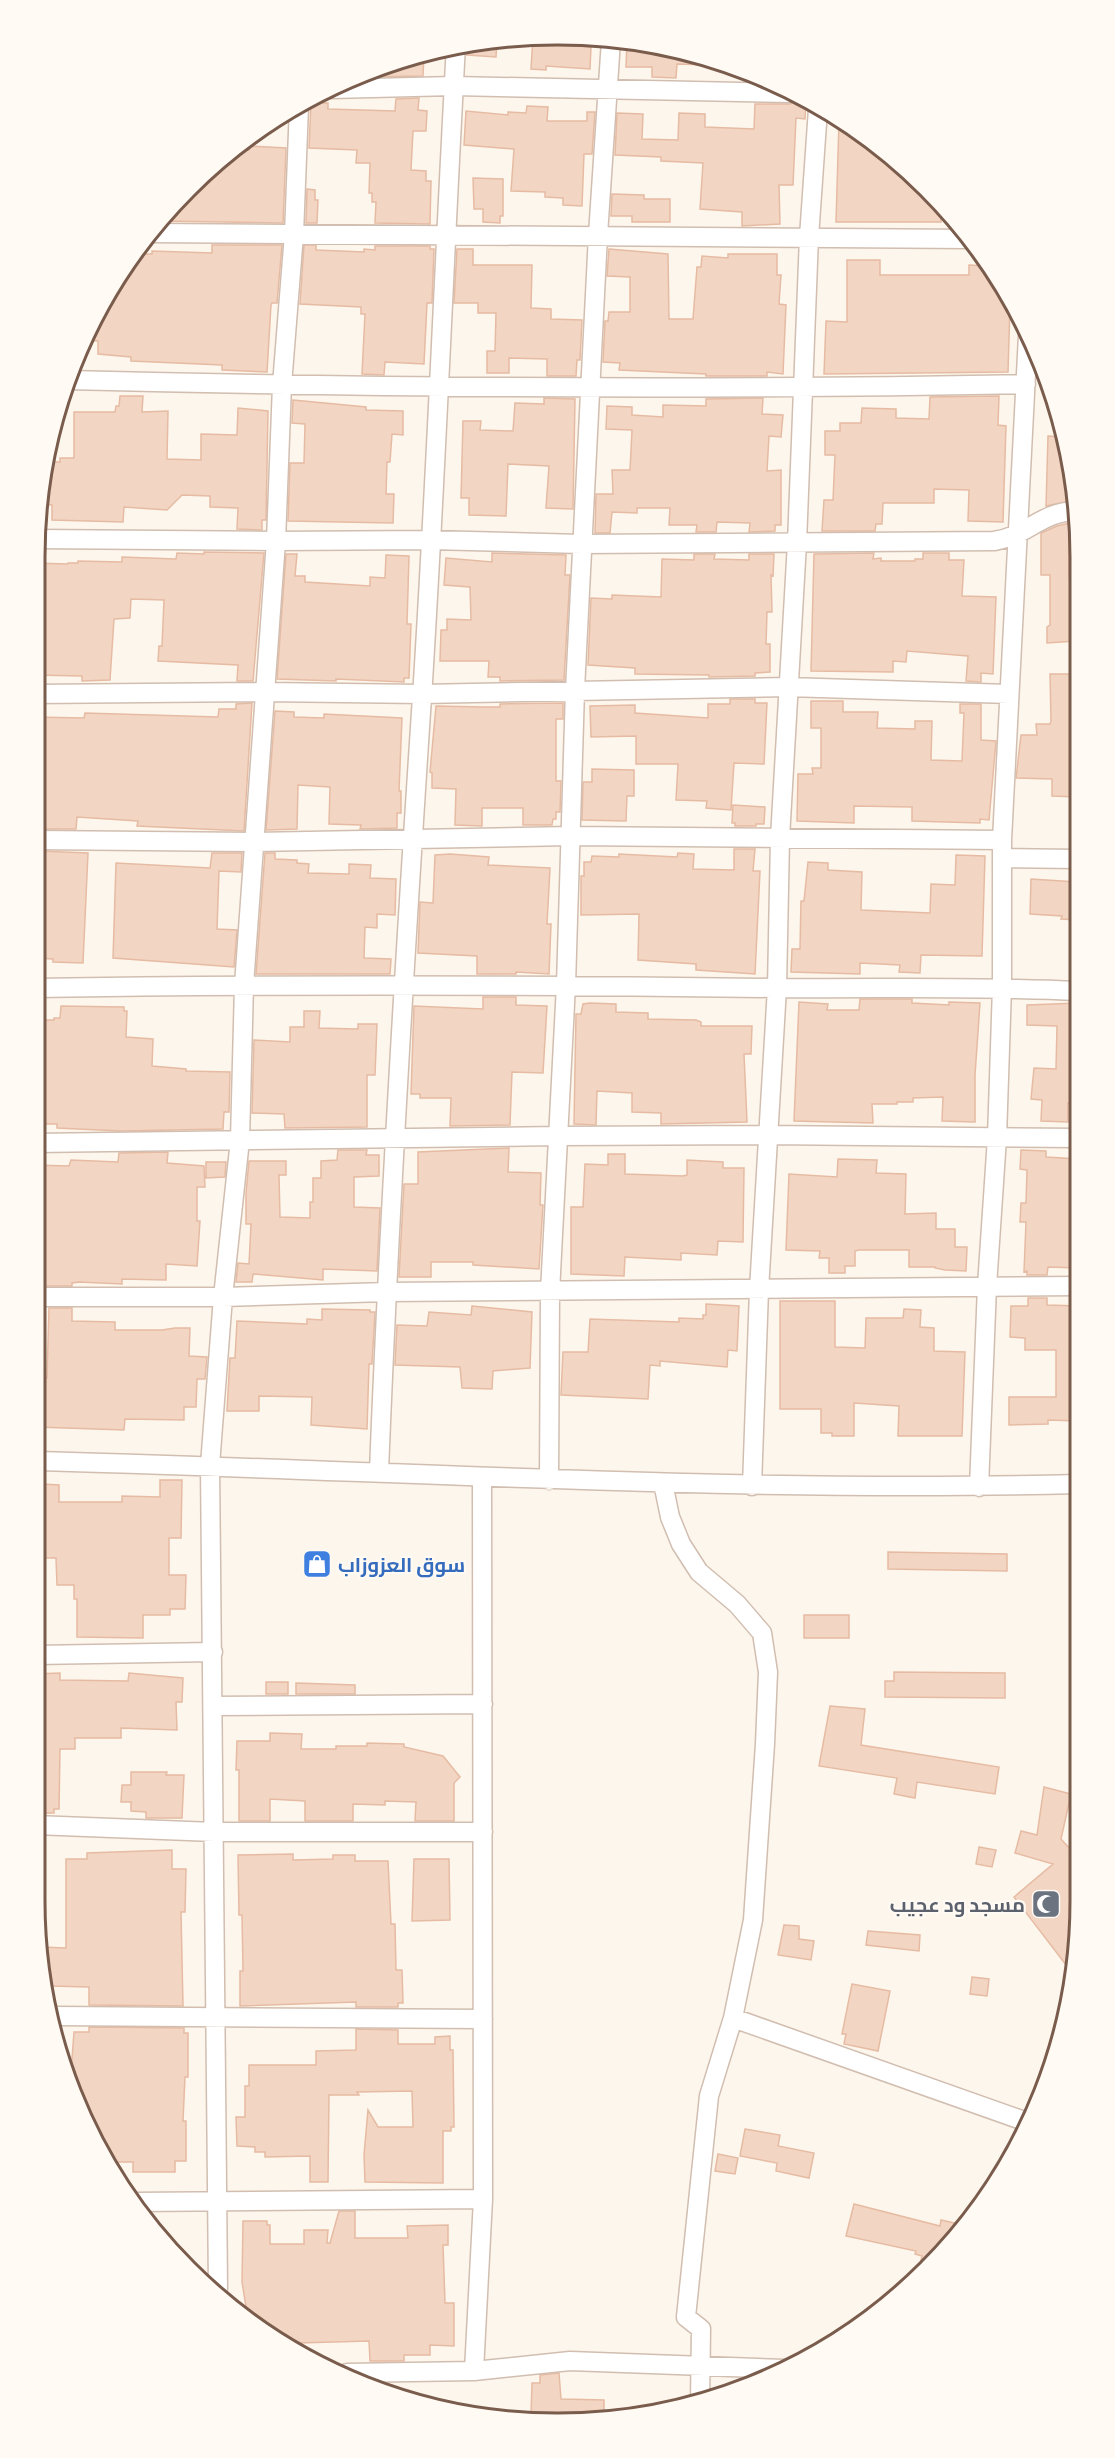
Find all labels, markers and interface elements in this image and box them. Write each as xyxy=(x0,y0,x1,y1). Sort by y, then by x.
shop icon: سوق العزوزاب xyxy=(301,1548,333,1580)
place label: سوق العزوزاب xyxy=(338,1552,465,1578)
mosque icon: مسجد ود عجيب xyxy=(1030,1888,1062,1920)
place label: مسجد ود عجيب xyxy=(890,1892,1025,1917)

